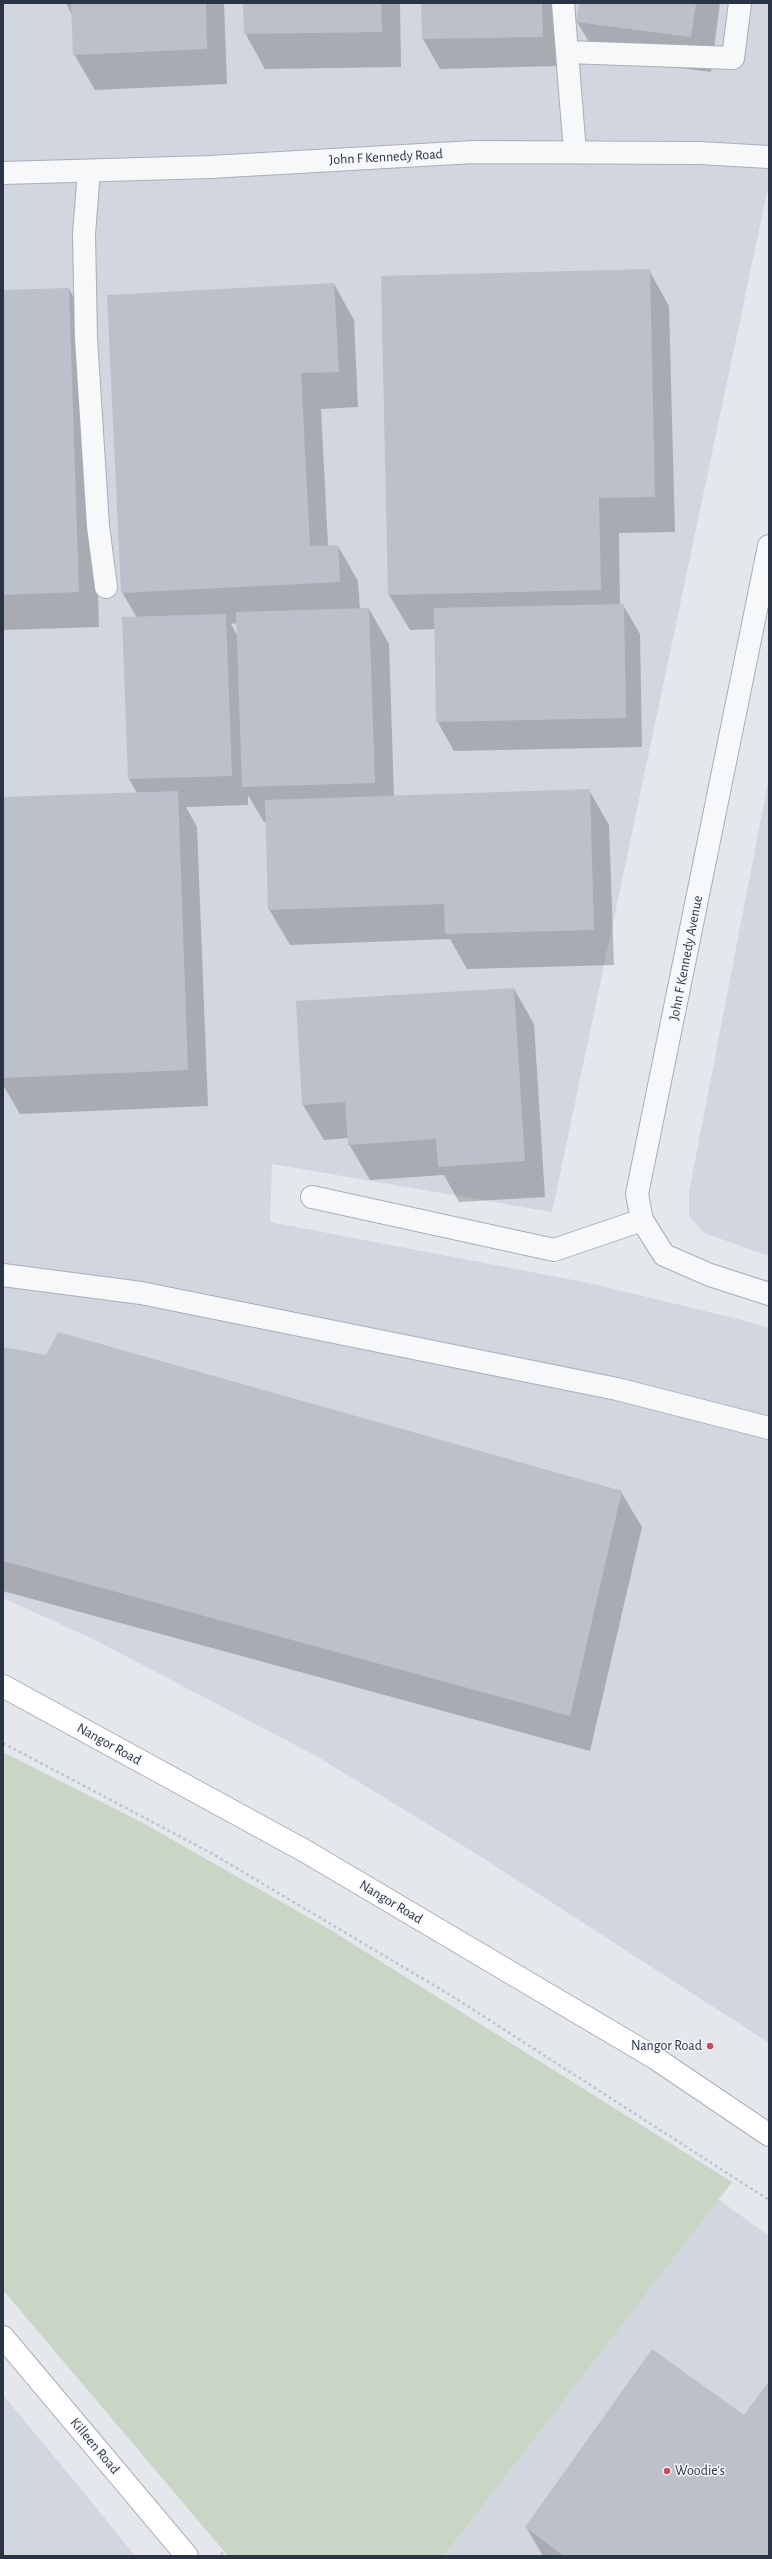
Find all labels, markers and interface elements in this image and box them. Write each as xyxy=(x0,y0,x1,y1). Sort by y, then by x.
street label: John F Kennedy Road xyxy=(329,146,443,168)
street label: John F Kennedy Avenue xyxy=(666,894,706,1022)
street label: Nangor Road xyxy=(74,1719,144,1769)
street label: Nangor Road xyxy=(356,1876,426,1928)
place label: Nangor Road xyxy=(631,2038,702,2054)
marker: Nangor Road xyxy=(705,2041,715,2051)
street label: Killeen Road xyxy=(67,2414,123,2478)
place label: Woodie's xyxy=(675,2463,725,2479)
marker: Woodie's xyxy=(662,2466,672,2476)

